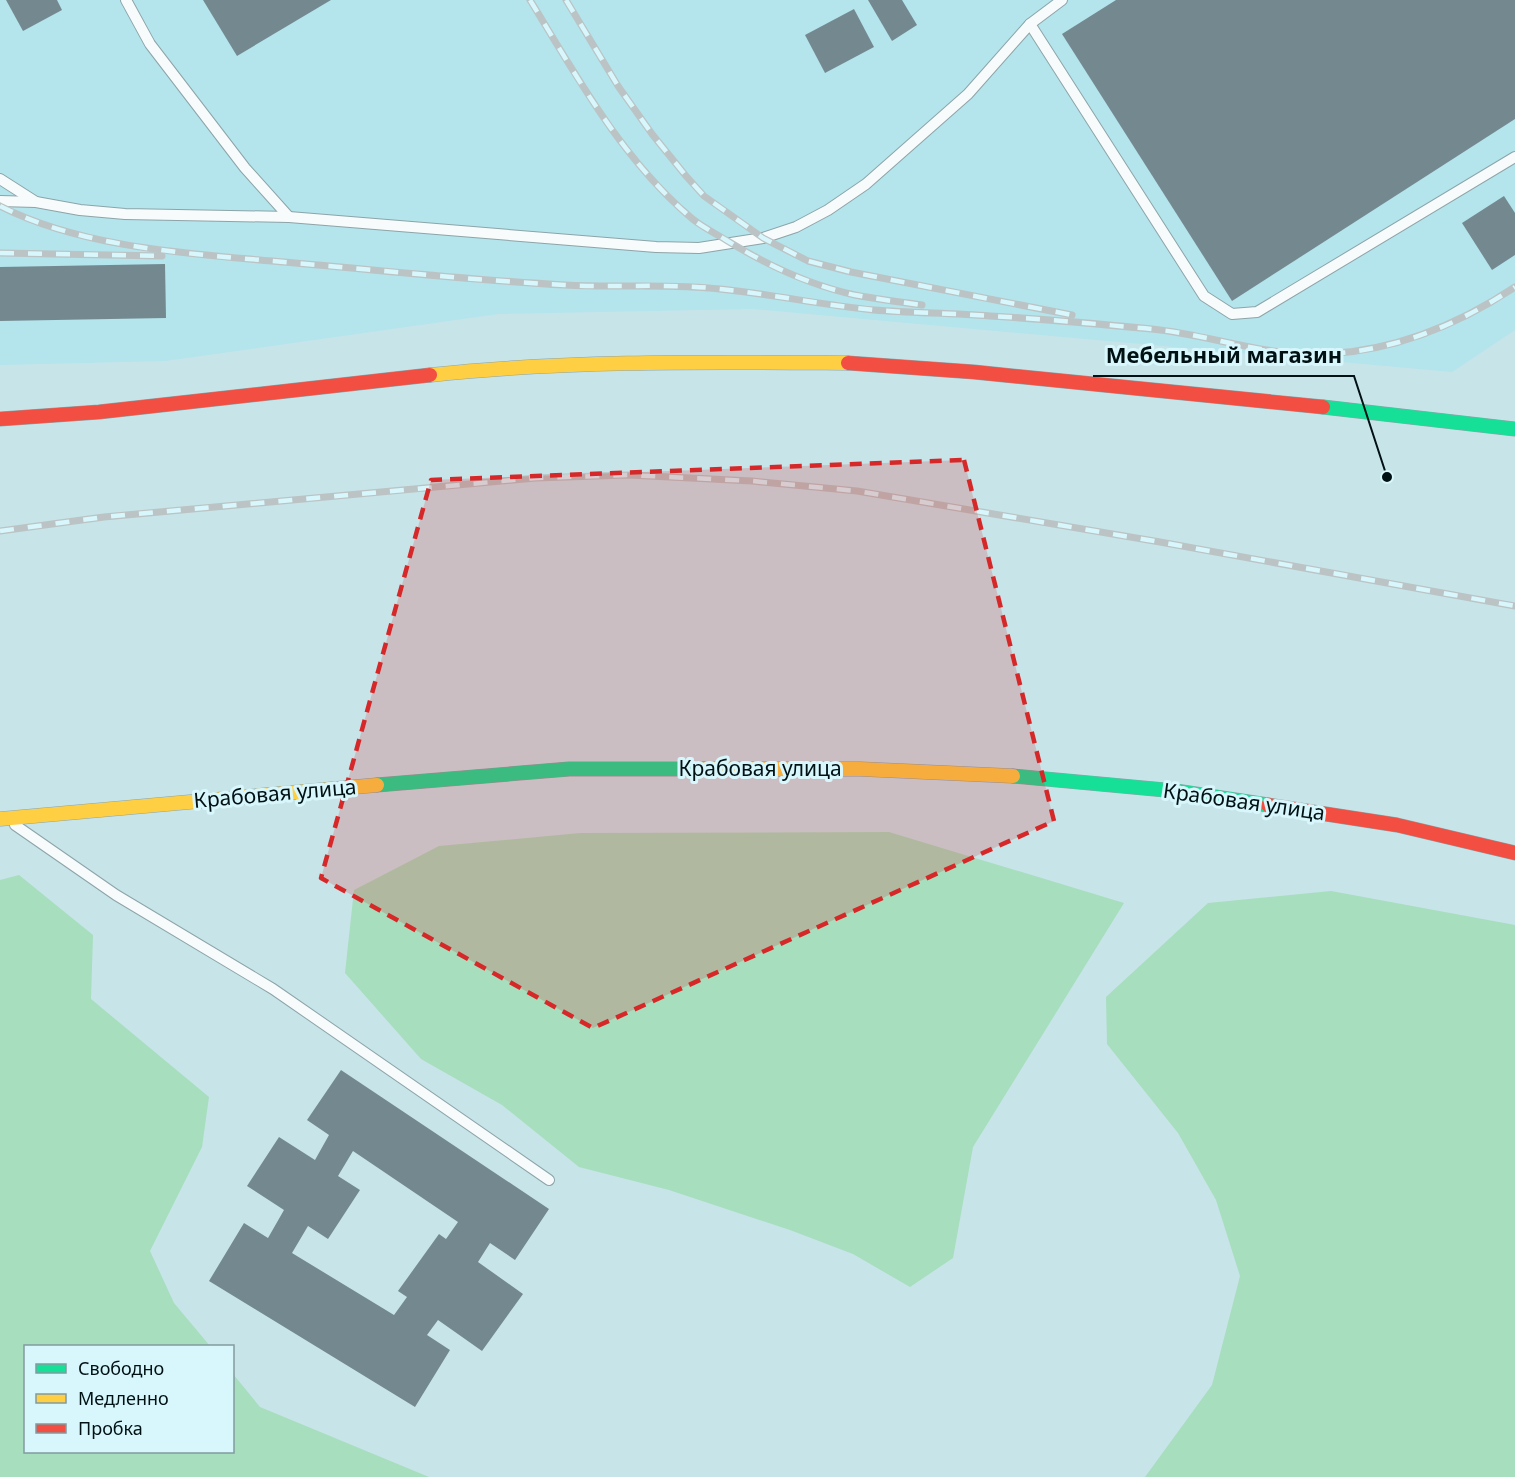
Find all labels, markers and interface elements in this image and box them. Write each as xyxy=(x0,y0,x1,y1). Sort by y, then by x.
callout: Мебельный магазин xyxy=(1093,336,1354,376)
text: Мебельный магазин xyxy=(1106,339,1342,369)
street label: Крабовая улица xyxy=(678,754,842,782)
street label: Крабовая улица xyxy=(192,772,357,814)
street label: Крабовая улица xyxy=(1161,776,1327,826)
legend xyxy=(24,1345,234,1453)
text: Свободно xyxy=(78,1356,164,1380)
text: Медленно xyxy=(78,1386,169,1410)
text: Пробка xyxy=(78,1416,143,1440)

